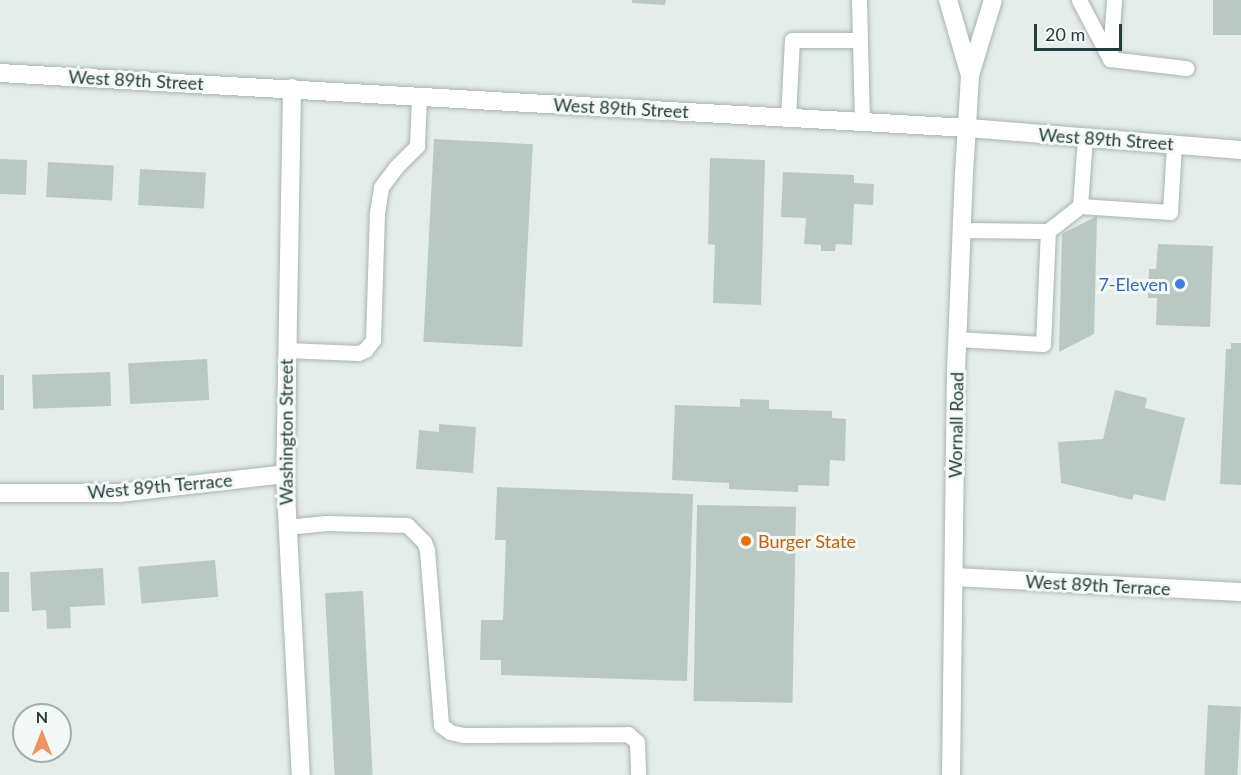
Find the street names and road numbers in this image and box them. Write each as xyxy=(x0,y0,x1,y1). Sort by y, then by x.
street label: West 89th Street xyxy=(68,66,204,94)
street label: West 89th Street xyxy=(553,94,689,122)
street label: West 89th Street xyxy=(1038,124,1174,154)
street label: Washington Street xyxy=(275,359,297,505)
street label: Wornall Road xyxy=(944,372,968,478)
street label: West 89th Terrace xyxy=(86,469,234,503)
street label: West 89th Terrace xyxy=(1025,570,1171,600)

